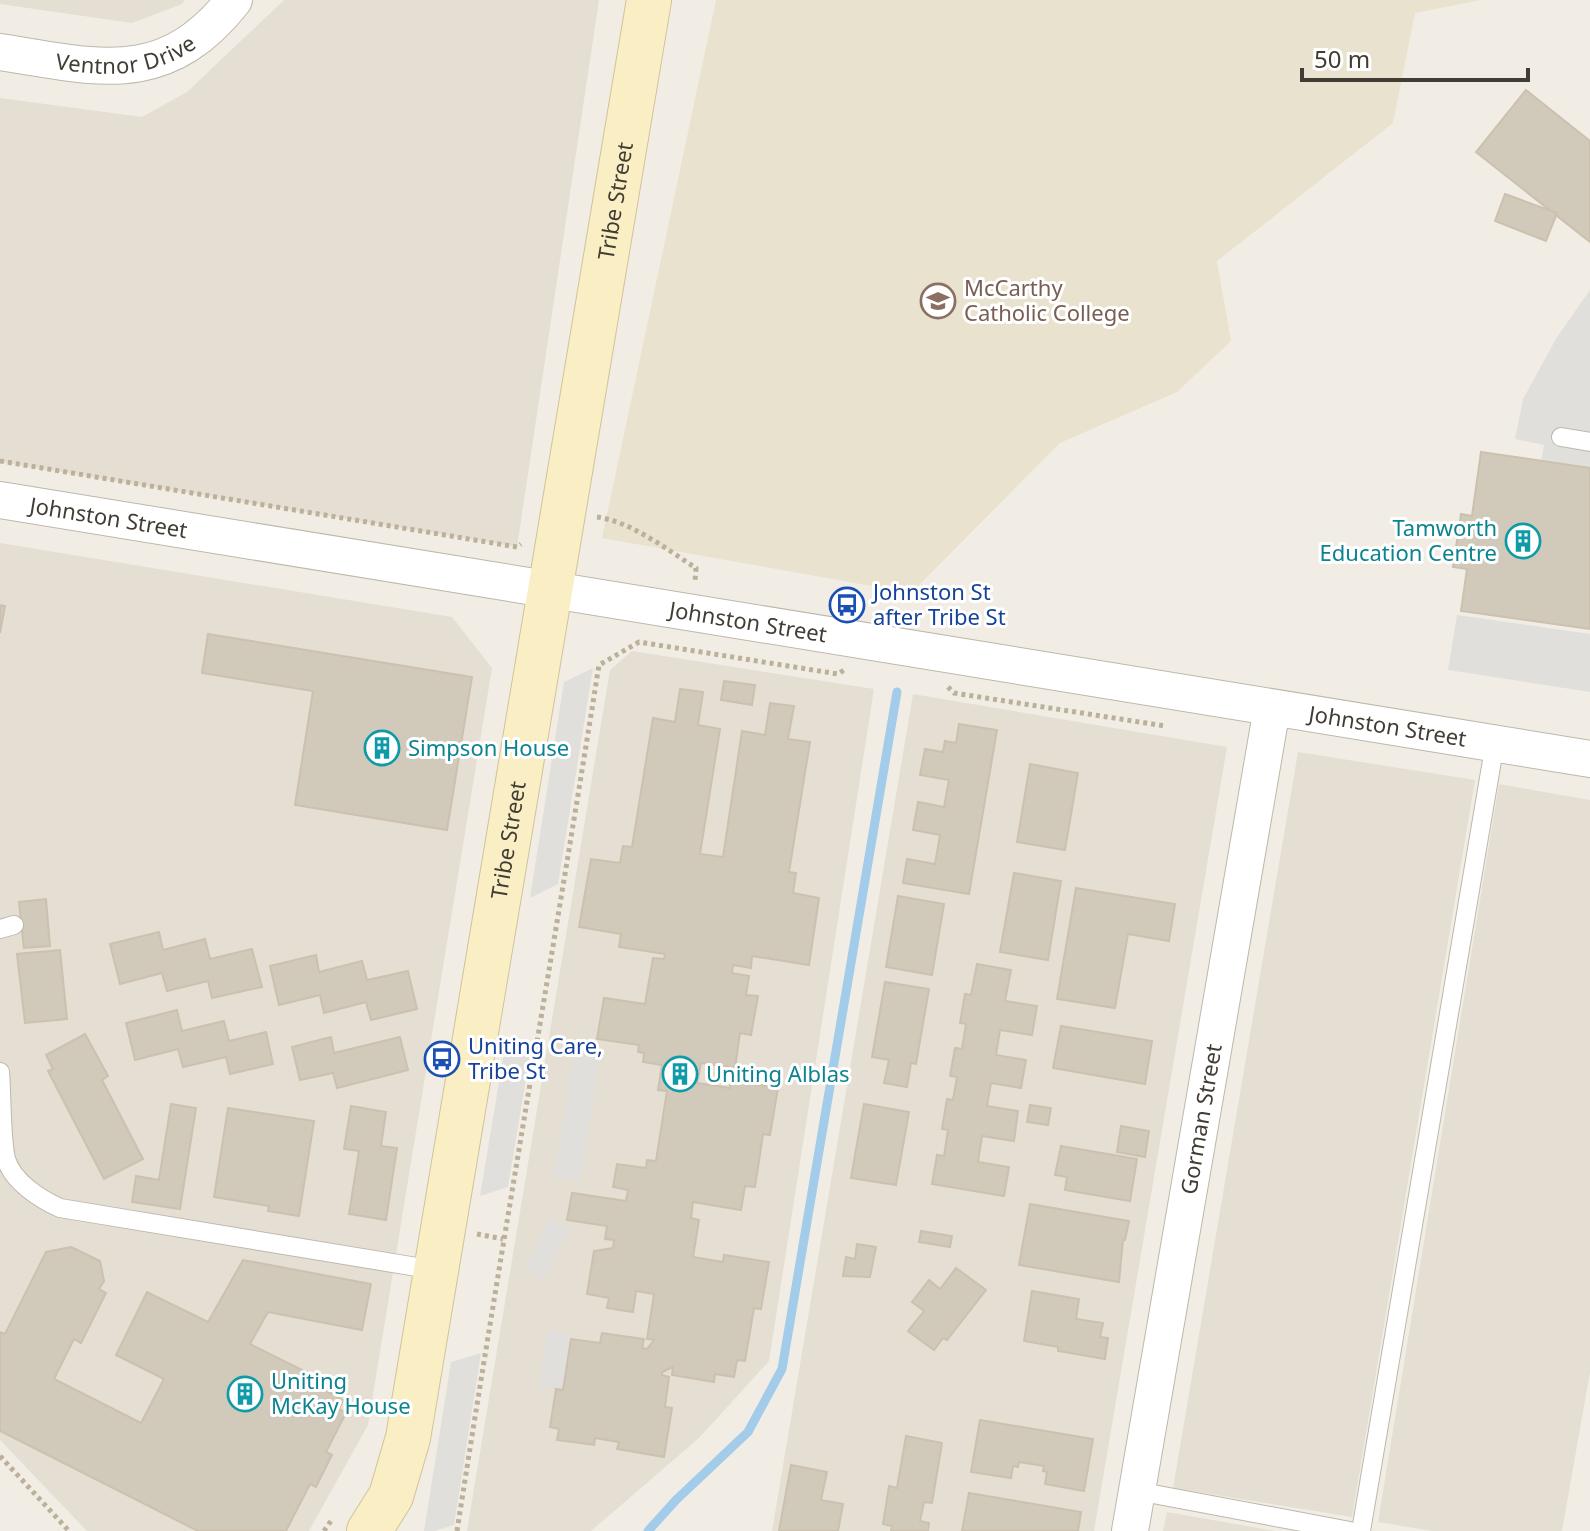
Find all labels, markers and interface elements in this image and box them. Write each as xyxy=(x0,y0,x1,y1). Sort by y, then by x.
street label: Ventnor Drive xyxy=(54,27,201,80)
scale bar xyxy=(1302,32,1528,82)
text: 50 m xyxy=(1314,42,1370,75)
street label: Tribe Street xyxy=(590,140,639,262)
place label: McCarthy Catholic College xyxy=(964,272,1130,327)
school or university icon: McCarthy Catholic College xyxy=(919,282,957,320)
street label: Johnston Street xyxy=(26,489,190,544)
place label: Tamworth Education Centre xyxy=(1320,512,1497,567)
building icon: Tamworth Education Centre xyxy=(1504,522,1542,560)
place label: Johnston St after Tribe St xyxy=(871,576,1006,631)
bus stop icon: Johnston St after Tribe St xyxy=(828,586,866,624)
street label: Johnston Street xyxy=(665,593,829,648)
street label: Johnston Street xyxy=(1305,697,1469,753)
building icon: Simpson House xyxy=(363,729,401,767)
place label: Simpson House xyxy=(408,732,569,762)
street label: Tribe Street xyxy=(483,779,532,901)
place label: Uniting Care, Tribe St xyxy=(468,1030,603,1085)
bus stop icon: Uniting Care, Tribe St xyxy=(423,1040,461,1078)
street label: Gorman Street xyxy=(1172,1041,1228,1196)
building icon: Uniting Alblas xyxy=(661,1055,699,1093)
place label: Uniting Alblas xyxy=(706,1058,850,1088)
place label: Uniting McKay House xyxy=(271,1365,411,1420)
building icon: Uniting McKay House xyxy=(226,1375,264,1413)

